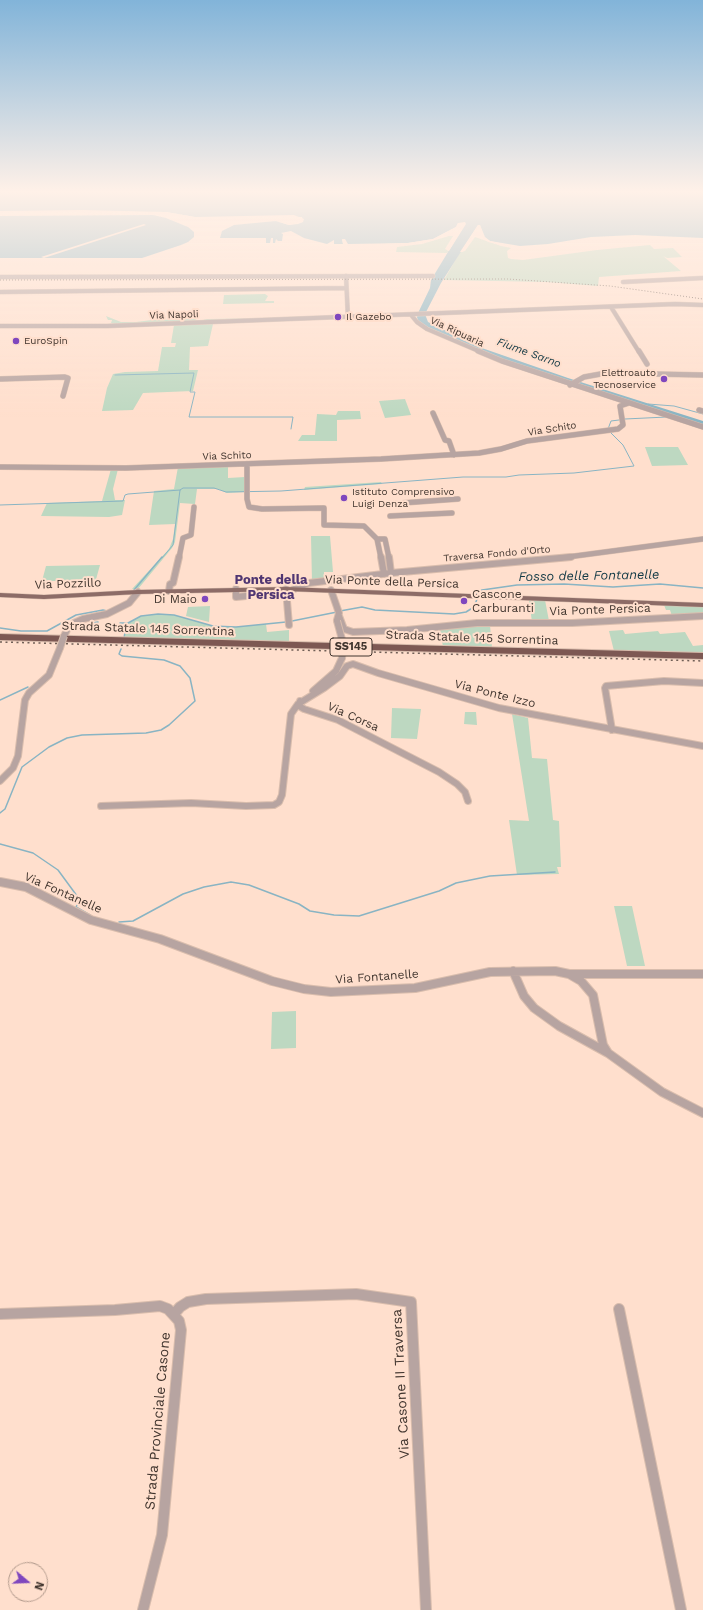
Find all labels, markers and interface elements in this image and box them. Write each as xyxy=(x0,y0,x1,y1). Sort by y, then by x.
street label: Via Napoli xyxy=(149,308,199,322)
place label: Il Gazebo xyxy=(346,311,392,323)
marker: Il Gazebo xyxy=(333,312,343,322)
street label: Via Ripuaria xyxy=(428,314,486,350)
place label: EuroSpin xyxy=(24,335,68,347)
water label: Fiume Sarno xyxy=(495,335,563,371)
marker: EuroSpin xyxy=(11,336,21,346)
place label: Elettroauto Tecnoservice xyxy=(593,367,656,390)
marker: Elettroauto Tecnoservice xyxy=(659,374,669,384)
street label: Via Schito xyxy=(527,419,577,439)
street label: Via Schito xyxy=(202,449,252,463)
place label: Istituto Comprensivo Luigi Denza xyxy=(352,486,455,510)
marker: Istituto Comprensivo Luigi Denza xyxy=(339,493,349,503)
street label: Traversa Fondo d'Orto xyxy=(443,543,551,565)
water label: Fosso delle Fontanelle xyxy=(518,567,660,585)
district label: Ponte della Persica xyxy=(234,572,308,603)
street label: Via Ponte della Persica xyxy=(325,572,459,592)
street label: Via Pozzillo xyxy=(34,576,102,592)
place label: Cascone Carburanti xyxy=(472,587,534,615)
place label: Di Maio xyxy=(154,592,197,606)
marker: Di Maio xyxy=(200,594,210,604)
marker: Cascone Carburanti xyxy=(459,596,469,606)
street label: Via Ponte Persica xyxy=(549,601,651,619)
street label: Strada Statale 145 Sorrentina xyxy=(61,619,235,639)
street label: Strada Statale 145 Sorrentina xyxy=(385,628,559,648)
road number: SS145 xyxy=(330,638,372,656)
street label: Via Ponte Izzo xyxy=(453,677,537,711)
street label: Via Corsa xyxy=(325,699,381,735)
street label: Via Fontanelle xyxy=(22,869,104,917)
street label: Via Fontanelle xyxy=(335,967,419,987)
street label: Via Casone II Traversa xyxy=(389,1309,413,1459)
street label: Strada Provinciale Casone xyxy=(142,1331,174,1511)
north arrow xyxy=(8,1562,48,1602)
text: N xyxy=(31,1580,46,1592)

